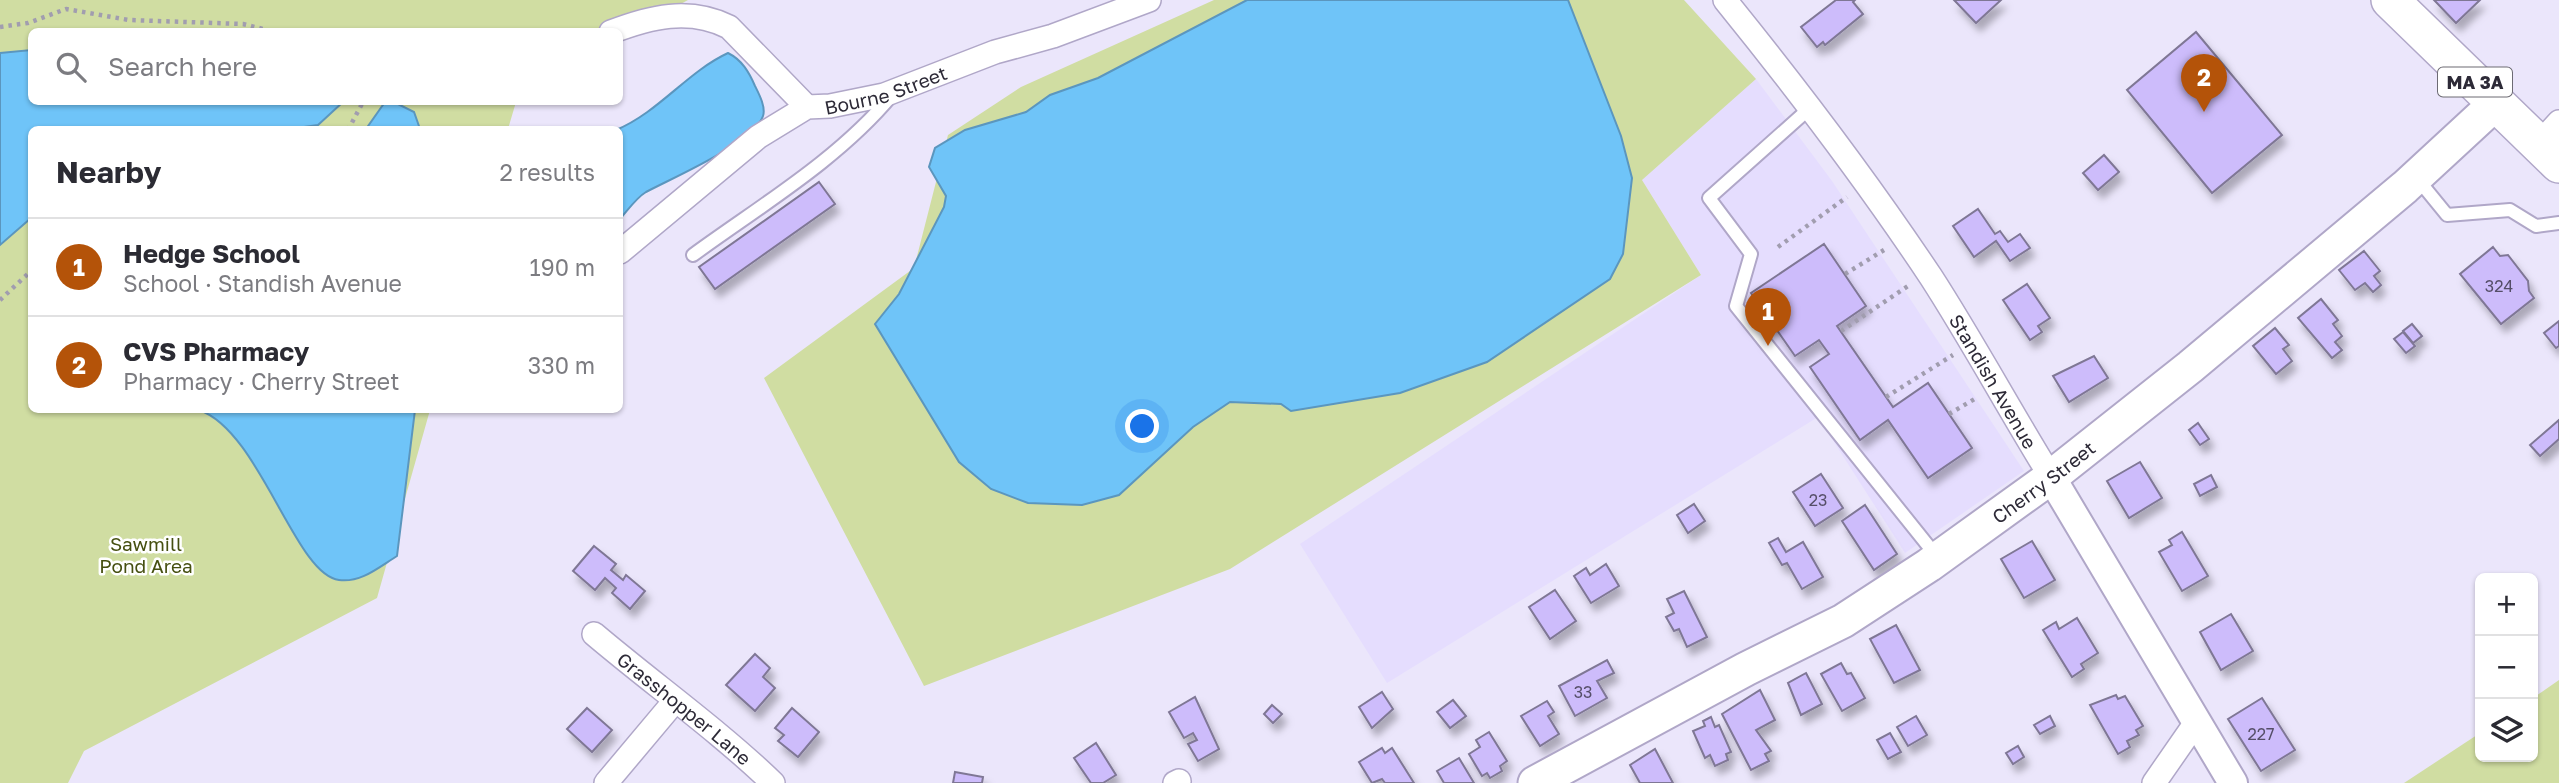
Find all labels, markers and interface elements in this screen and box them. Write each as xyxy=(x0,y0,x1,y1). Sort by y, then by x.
search box xyxy=(28,28,623,105)
icon: search xyxy=(52,48,90,86)
text: Search here xyxy=(108,51,257,82)
pin: 2 xyxy=(2181,54,2227,112)
street label: Bourne Street xyxy=(822,60,950,118)
road number: MA 3A xyxy=(2438,68,2512,96)
text: Nearby xyxy=(56,154,161,190)
text: 2 results xyxy=(499,158,595,186)
text: Hedge School xyxy=(123,238,300,269)
text: 1 xyxy=(73,253,85,281)
text: 190 m xyxy=(530,253,595,281)
text: School · Standish Avenue xyxy=(123,269,402,297)
house number: 324 xyxy=(2485,276,2513,296)
pin: 1 xyxy=(1745,288,1791,346)
street label: Standish Avenue xyxy=(1945,310,2042,453)
text: CVS Pharmacy xyxy=(123,336,309,367)
text: 2 xyxy=(72,351,86,379)
text: 330 m xyxy=(528,351,595,379)
text: Pharmacy · Cherry Street xyxy=(123,367,399,395)
your location xyxy=(1125,409,1159,443)
street label: Cherry Street xyxy=(1987,436,2099,528)
house number: 23 xyxy=(1809,490,1827,510)
park label: Sawmill Pond Area xyxy=(99,532,193,577)
map controls xyxy=(2475,573,2538,762)
button: + xyxy=(2475,573,2538,636)
button: − xyxy=(2475,636,2538,699)
street label: Grasshopper Lane xyxy=(613,647,756,769)
house number: 33 xyxy=(1574,682,1592,702)
button: layers xyxy=(2475,699,2538,762)
house number: 227 xyxy=(2247,724,2275,744)

